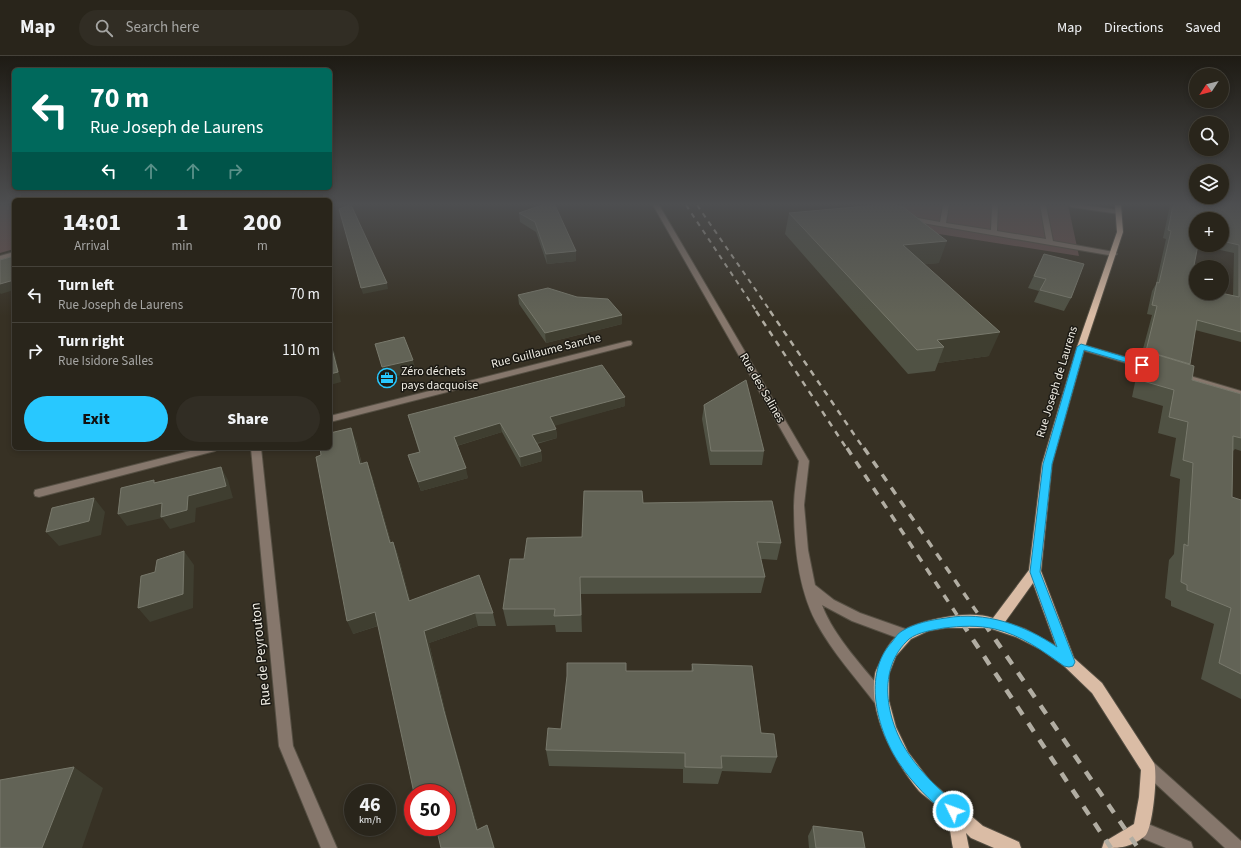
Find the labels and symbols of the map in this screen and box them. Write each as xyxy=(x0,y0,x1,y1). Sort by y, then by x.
north arrow xyxy=(1189,68,1229,108)
street label: Rue Joseph de Laurens xyxy=(1032,324,1082,440)
street label: Rue Guillaume Sanche xyxy=(489,329,603,373)
pin xyxy=(1125,348,1159,382)
street label: Rue des Salines xyxy=(735,350,789,426)
place label: Zéro déchets pays dacquoise xyxy=(401,363,478,394)
office icon: Zéro déchets pays dacquoise xyxy=(376,367,398,389)
street label: Rue de Peyrouton xyxy=(246,601,276,707)
speed limit sign: 50 xyxy=(404,784,456,836)
position arrow xyxy=(932,790,974,832)

